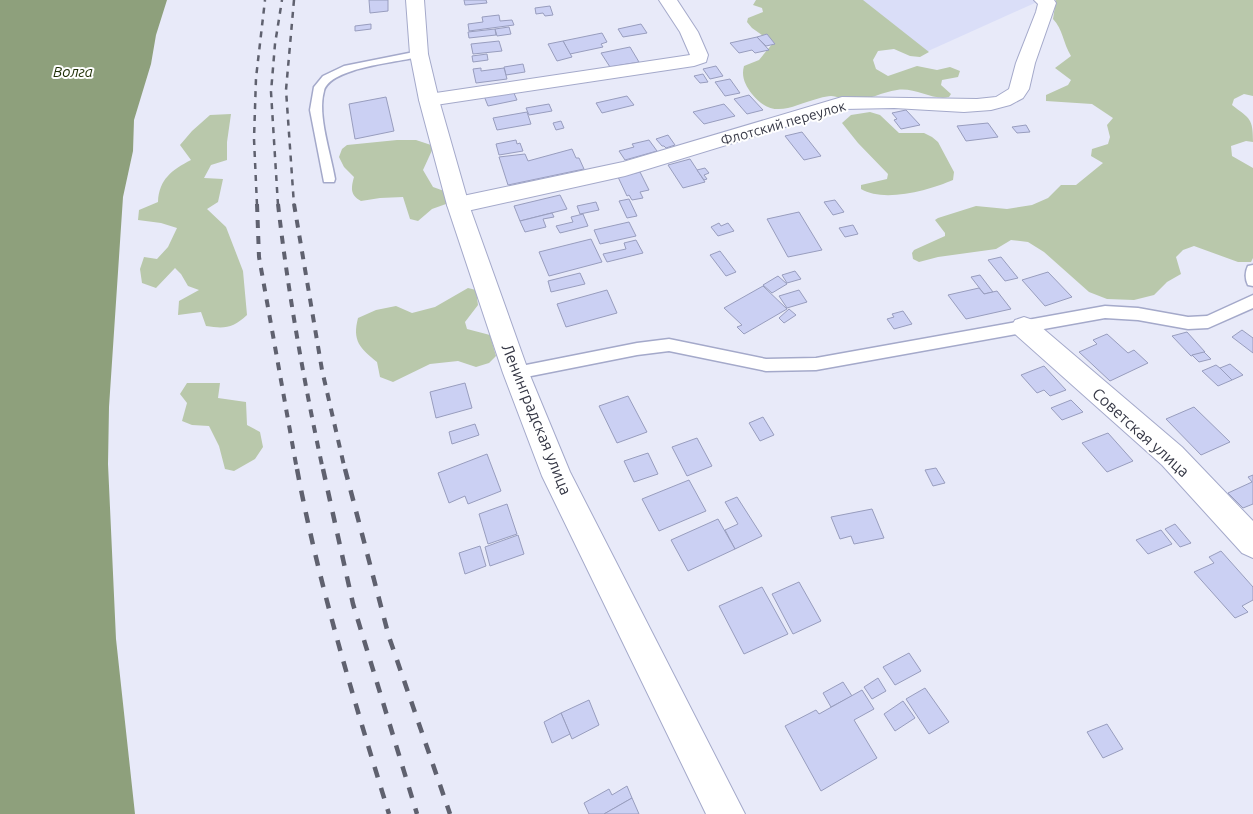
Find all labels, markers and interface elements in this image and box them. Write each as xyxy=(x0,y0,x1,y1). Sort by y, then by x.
water label: Волга xyxy=(53,63,93,80)
street label: Флотский переулок xyxy=(719,97,847,149)
street label: Ленинградская улица xyxy=(498,341,576,497)
street label: Советская улица xyxy=(1089,384,1193,480)

